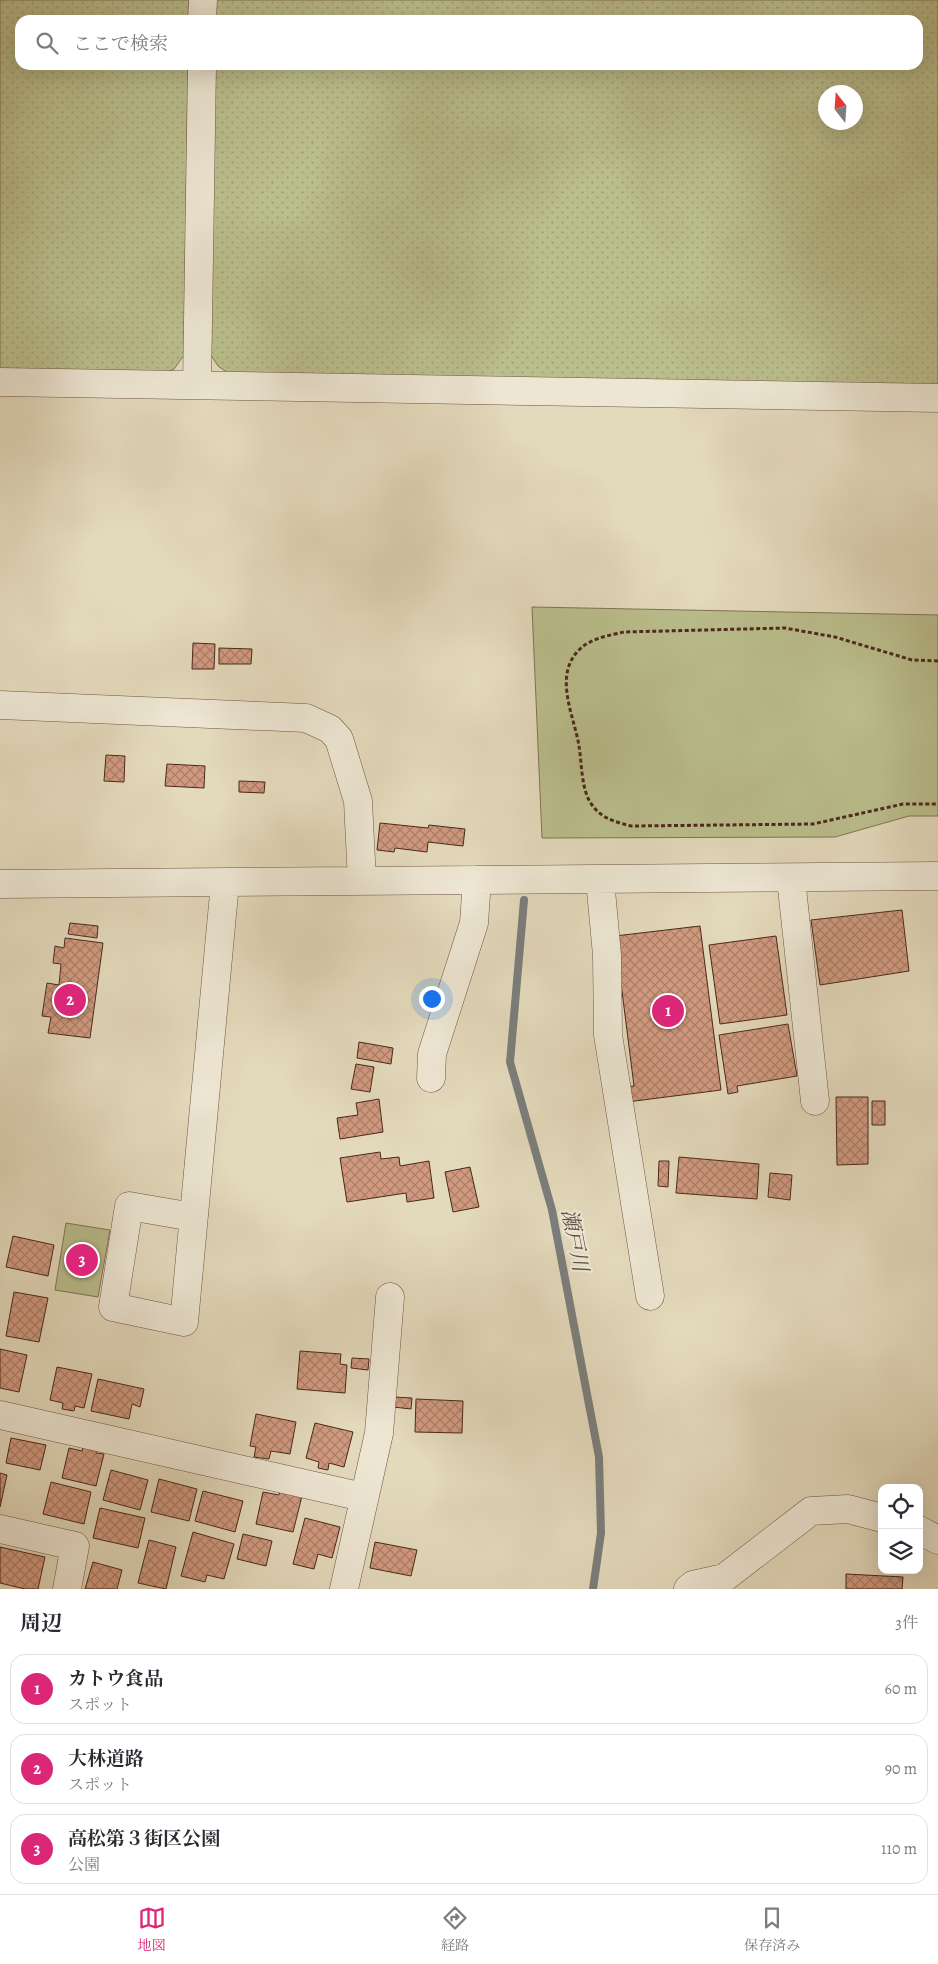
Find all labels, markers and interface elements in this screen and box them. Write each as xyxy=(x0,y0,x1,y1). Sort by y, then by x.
search box xyxy=(15,15,923,70)
icon: search xyxy=(33,29,61,57)
text: ここで検索 xyxy=(73,31,168,57)
north arrow xyxy=(818,85,863,130)
pin: 2 xyxy=(54,981,86,1019)
your location xyxy=(419,986,445,1012)
pin: 1 xyxy=(652,992,684,1030)
water label: 瀬戸川 xyxy=(555,1206,595,1276)
pin: 3 xyxy=(66,1241,98,1279)
map controls xyxy=(878,1484,923,1574)
button: locate xyxy=(878,1484,923,1529)
button: layers xyxy=(878,1529,923,1574)
text: 周辺 xyxy=(20,1609,62,1637)
text: 3件 xyxy=(895,1612,918,1634)
text: カトウ食品 xyxy=(68,1666,163,1692)
text: 1 xyxy=(34,1678,40,1700)
text: 60 m xyxy=(885,1678,917,1700)
text: スポット xyxy=(68,1694,132,1716)
text: 大林道路 xyxy=(68,1746,144,1772)
text: 2 xyxy=(33,1758,41,1780)
text: 90 m xyxy=(885,1758,917,1780)
text: スポット xyxy=(68,1774,132,1796)
text: 高松第３街区公園 xyxy=(68,1826,220,1852)
text: 3 xyxy=(34,1838,40,1860)
text: 110 m xyxy=(881,1838,917,1860)
text: 公園 xyxy=(68,1854,100,1876)
tab: 地図 xyxy=(138,1904,166,1955)
tab: 経路 xyxy=(441,1904,469,1955)
tab: 保存済み xyxy=(744,1904,800,1955)

